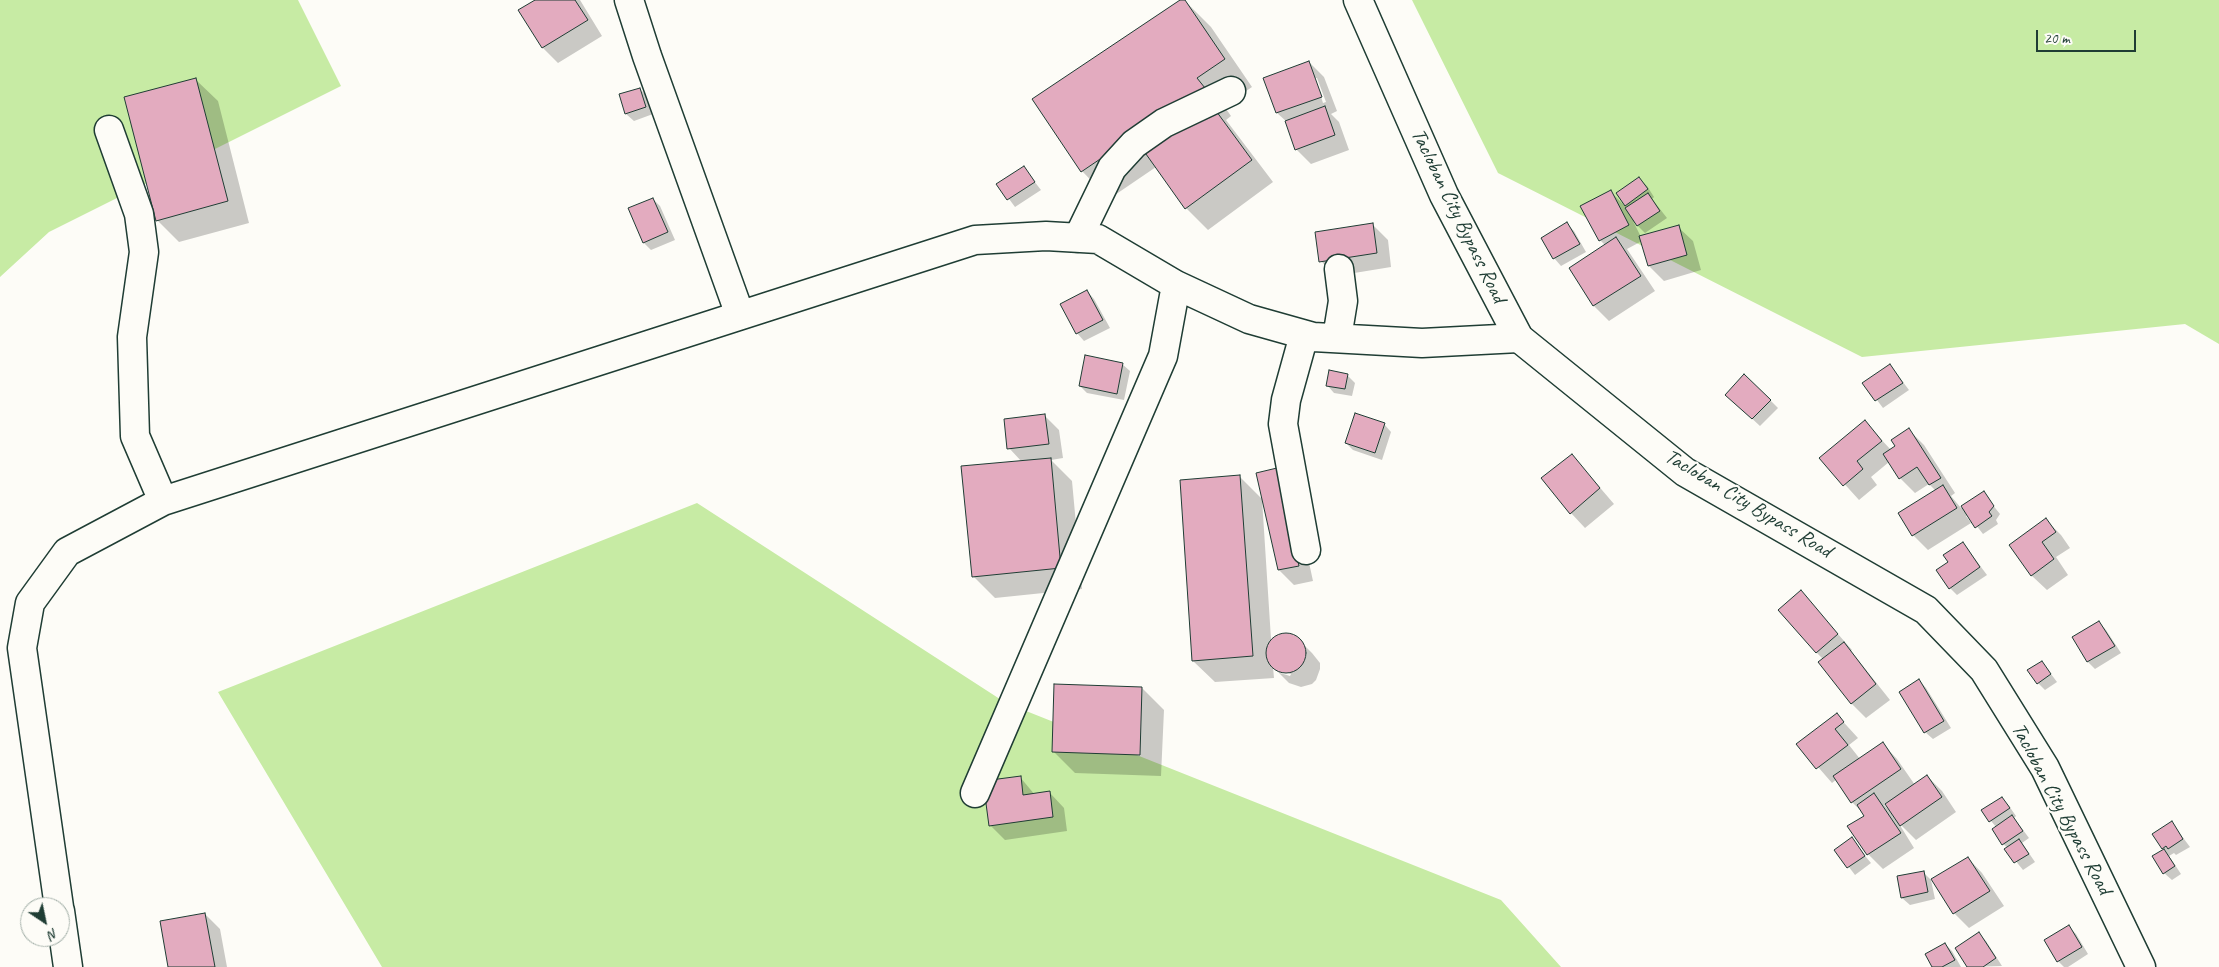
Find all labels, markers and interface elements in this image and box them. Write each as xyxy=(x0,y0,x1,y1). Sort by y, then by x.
scale bar xyxy=(2039,20,2139,52)
text: 20 m xyxy=(2044,29,2070,48)
street label: Tacloban City Bypass Road xyxy=(1405,125,1511,307)
street label: Tacloban City Bypass Road xyxy=(1660,444,1836,564)
street label: Tacloban City Bypass Road xyxy=(2005,719,2117,899)
north arrow xyxy=(20,897,70,947)
text: N xyxy=(45,925,61,943)

